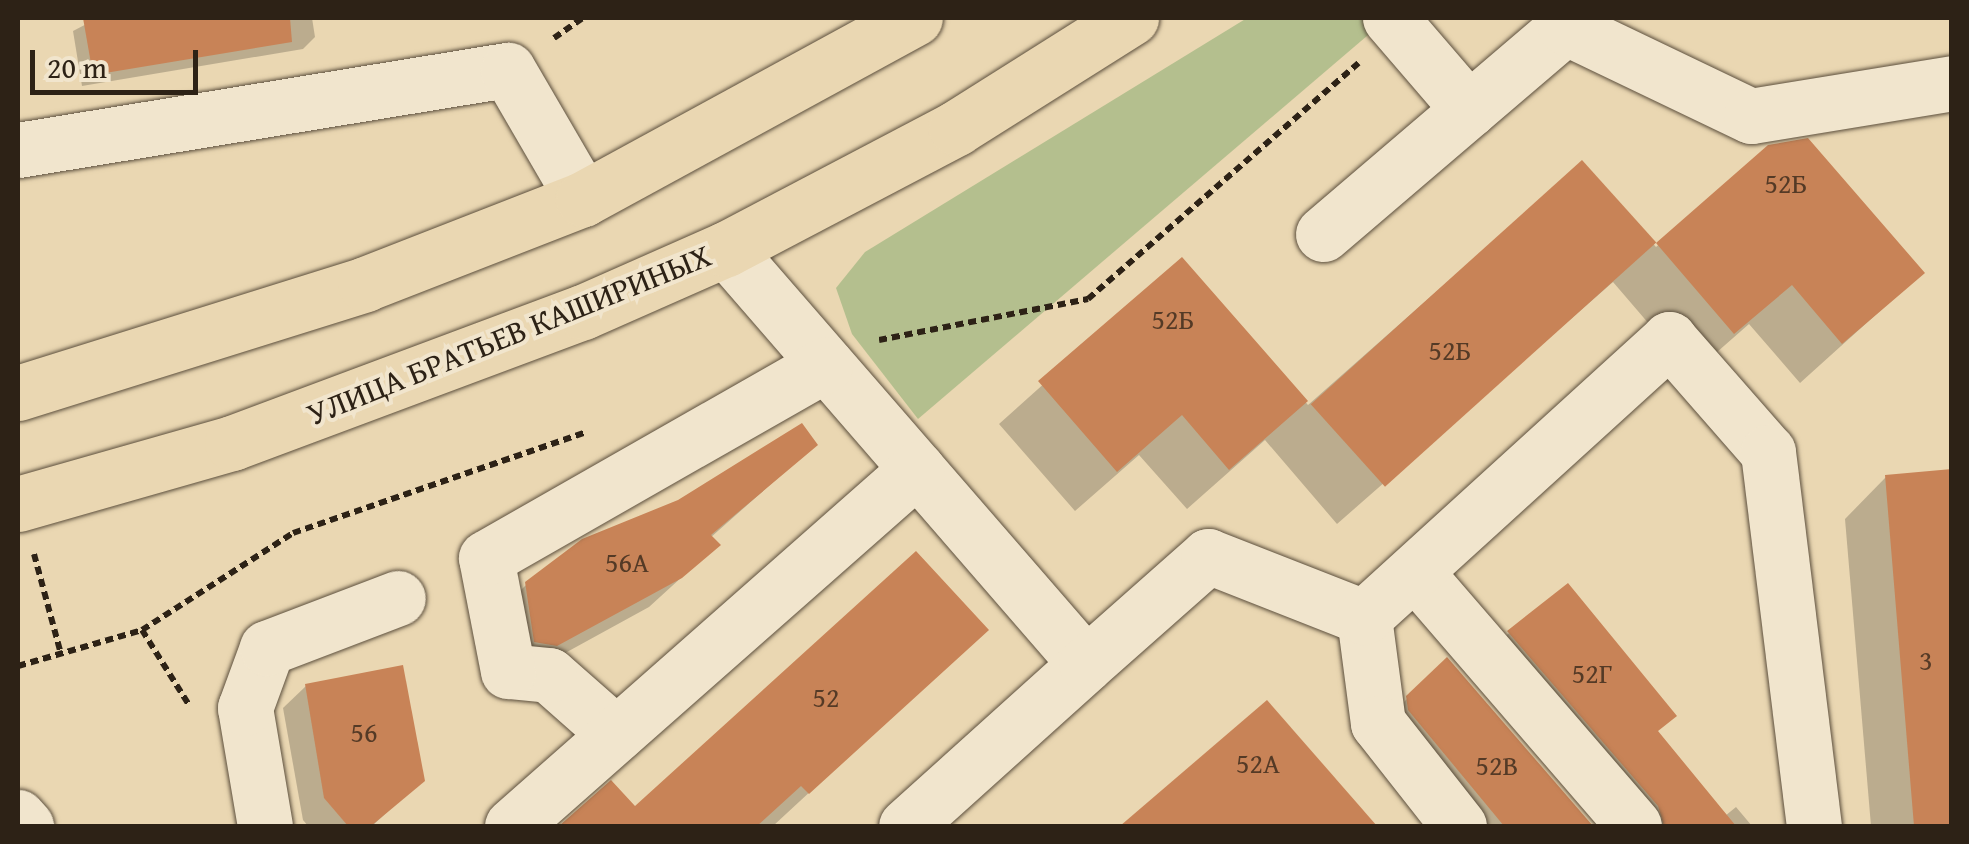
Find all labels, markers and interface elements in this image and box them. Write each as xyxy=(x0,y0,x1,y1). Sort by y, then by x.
scale bar xyxy=(35,30,202,92)
text: 20 m xyxy=(47,45,107,89)
house number: 52Б xyxy=(1765,166,1807,200)
street label: УЛИЦА БРАТЬЕВ КАШИРИНЫХ xyxy=(301,236,717,434)
house number: 52Б xyxy=(1152,302,1194,336)
house number: 52Б xyxy=(1429,333,1471,367)
house number: 56А xyxy=(605,545,649,579)
house number: 3 xyxy=(1919,643,1933,677)
house number: 52Г xyxy=(1572,656,1612,690)
house number: 52 xyxy=(813,680,839,714)
house number: 56 xyxy=(351,715,377,749)
house number: 52А xyxy=(1236,746,1280,780)
house number: 52В xyxy=(1476,748,1518,782)

